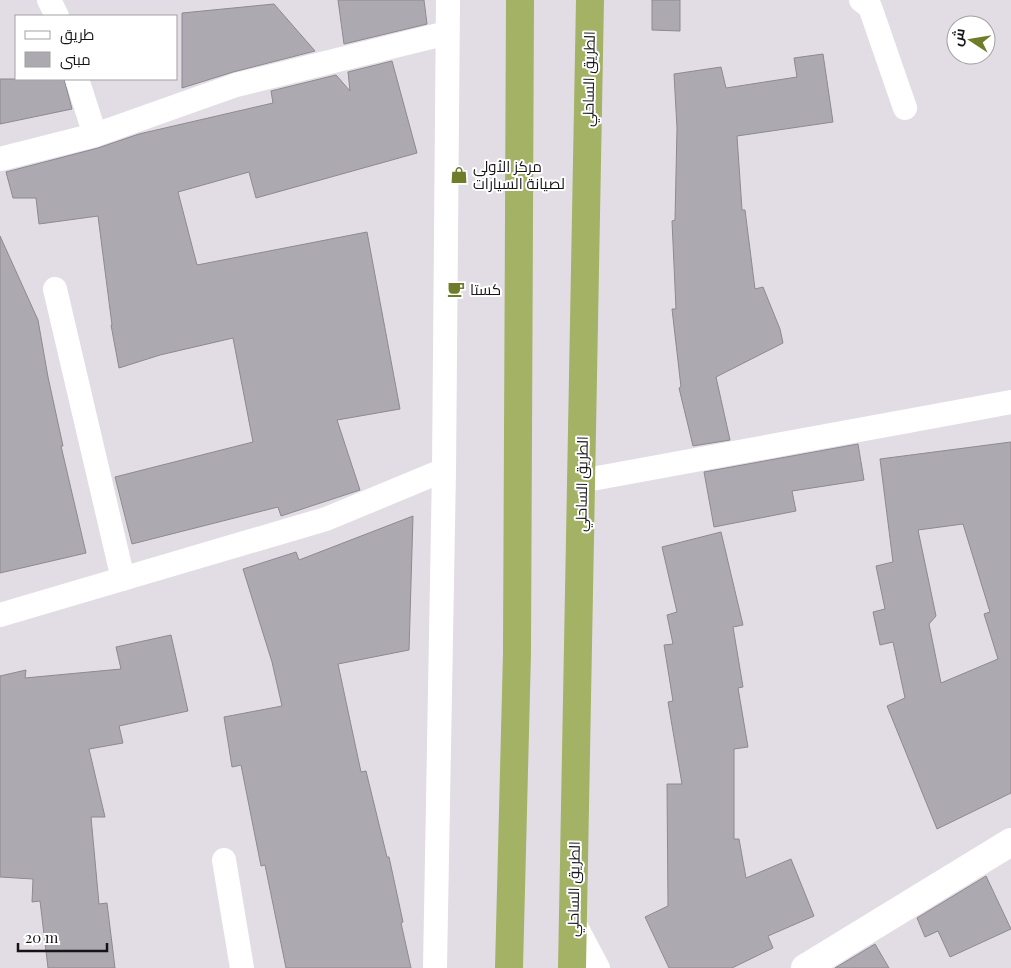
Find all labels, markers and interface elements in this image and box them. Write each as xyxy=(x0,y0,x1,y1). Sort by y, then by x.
legend xyxy=(15,15,178,80)
north arrow xyxy=(946,15,996,65)
text: طريق xyxy=(60,24,94,45)
text: ش xyxy=(947,26,969,48)
street label: الطريق الساحلي xyxy=(577,31,602,127)
text: مبنى xyxy=(60,49,91,70)
place label: مركز الأولى لصيانة السيارات xyxy=(473,156,565,193)
shop icon: مركز الأولى لصيانة السيارات xyxy=(449,165,469,185)
cafe icon: كستا xyxy=(446,279,466,299)
place label: كستا xyxy=(470,279,501,299)
street label: الطريق الساحلي xyxy=(570,436,595,532)
street label: الطريق الساحلي xyxy=(562,841,587,937)
scale bar xyxy=(18,920,106,952)
text: 20 m xyxy=(25,927,59,947)

